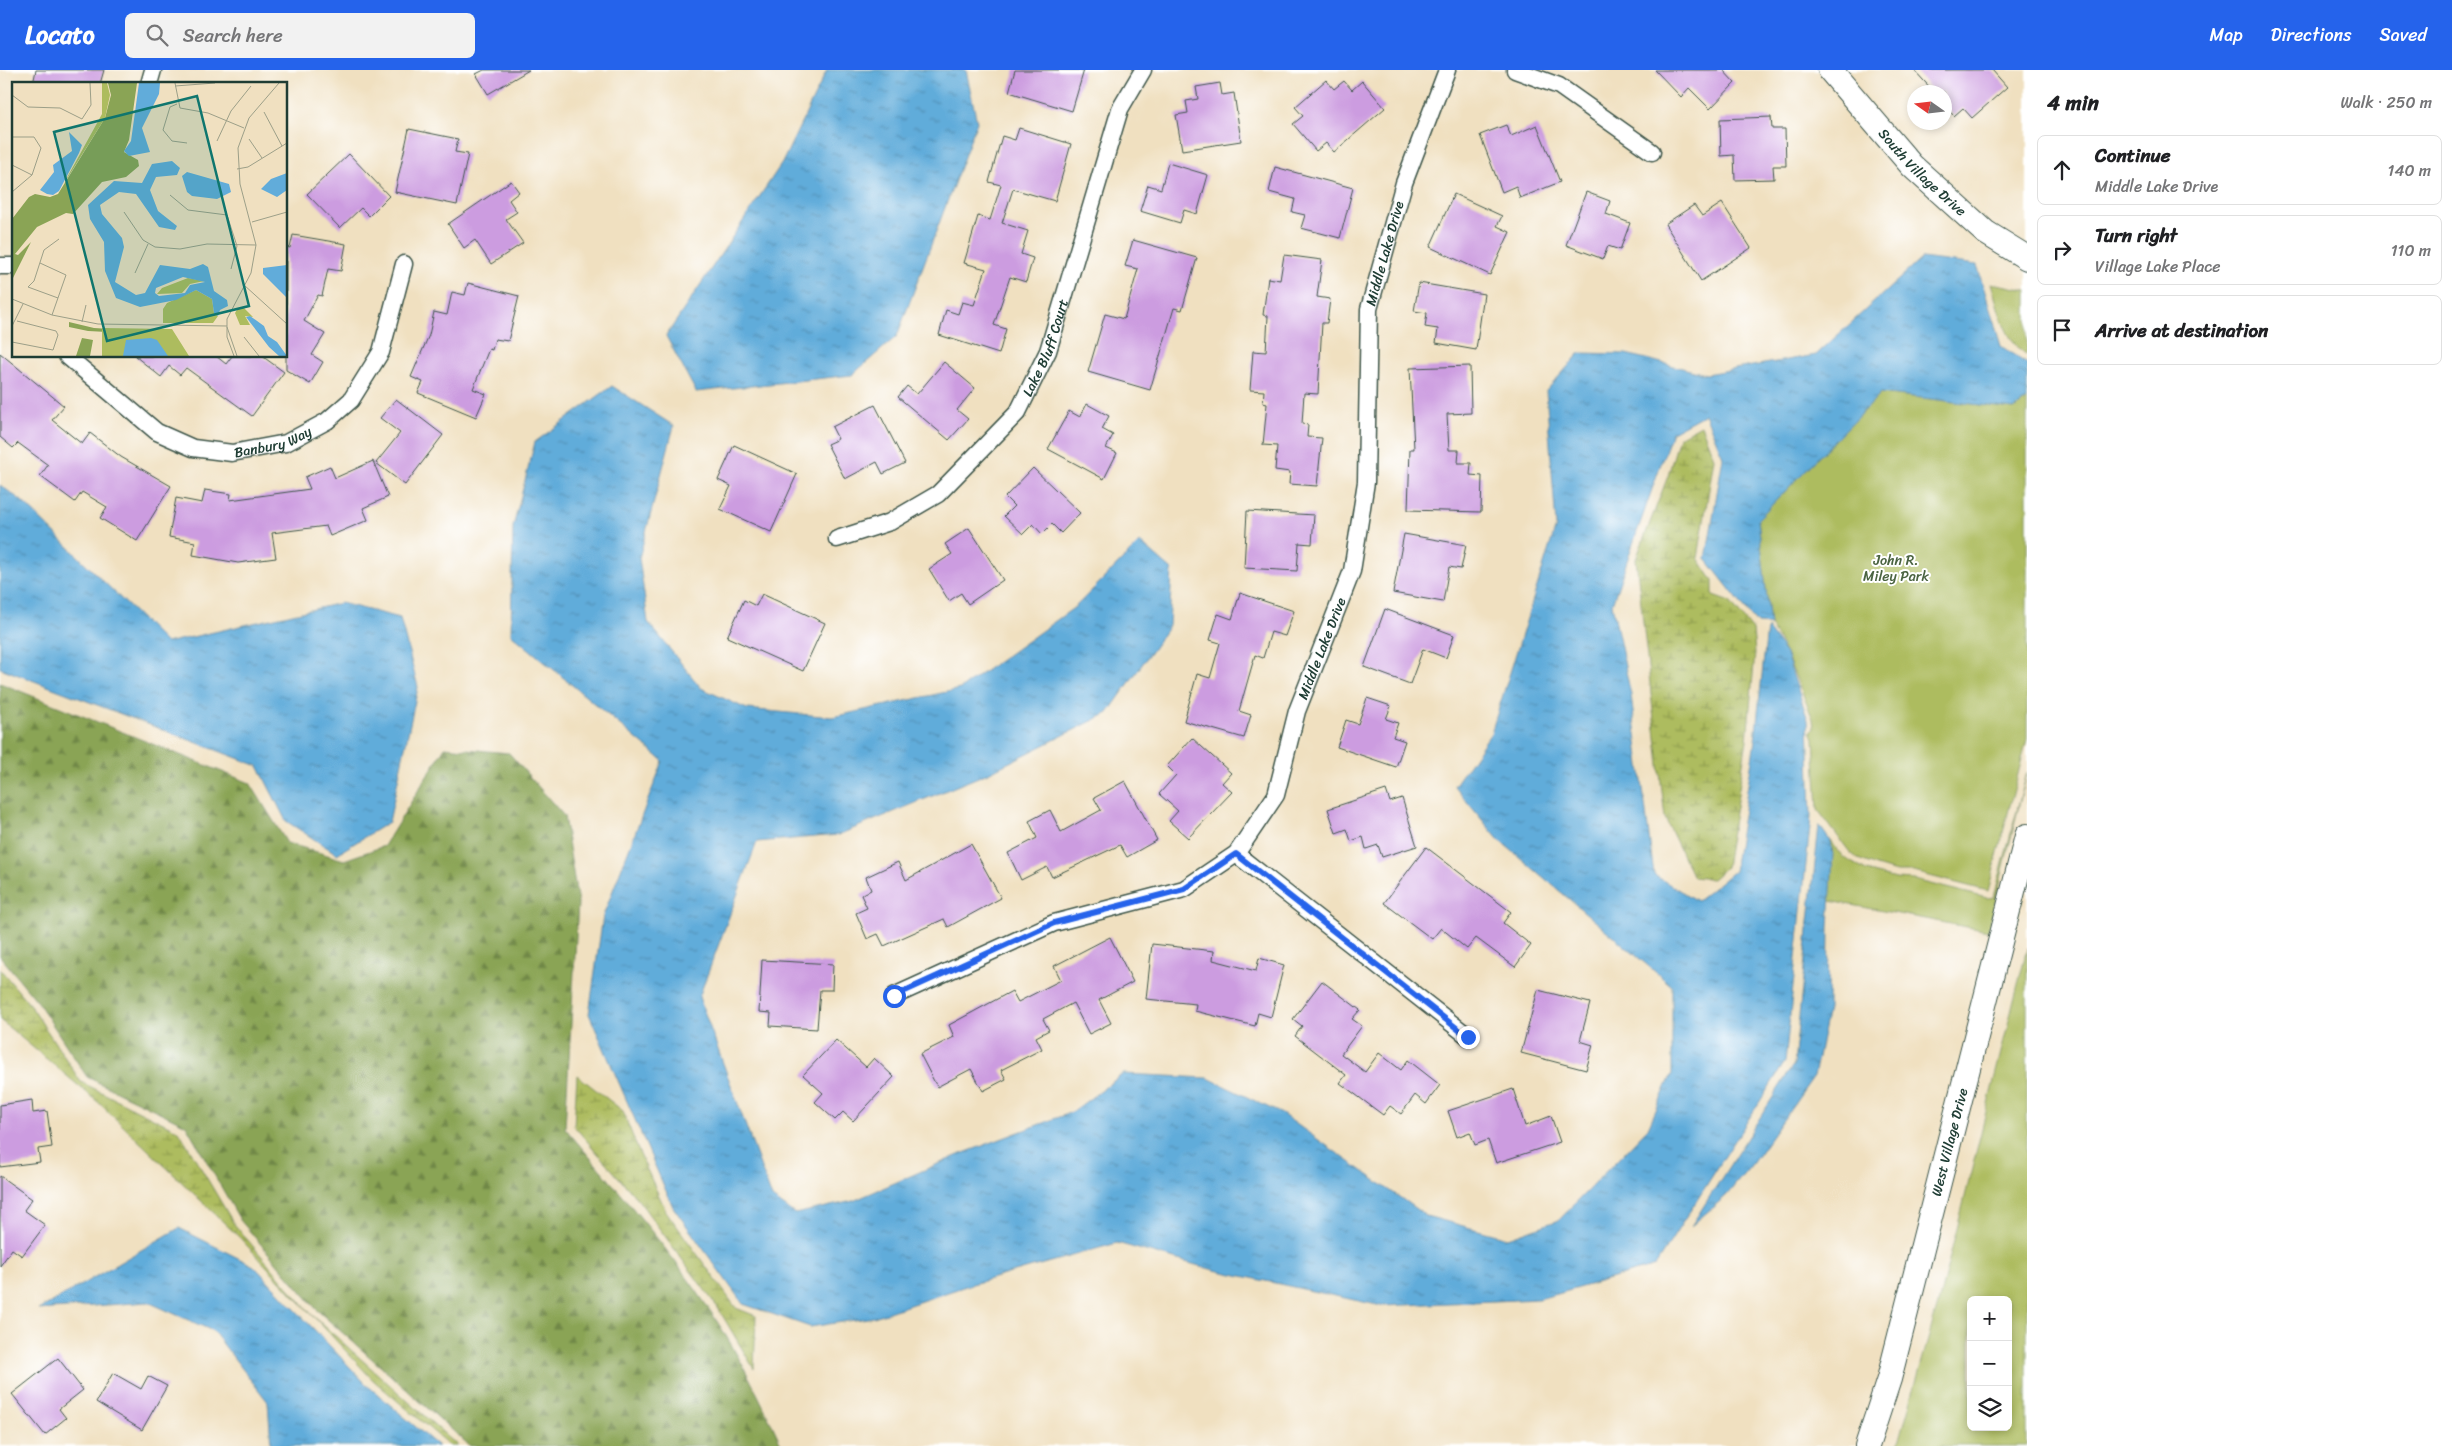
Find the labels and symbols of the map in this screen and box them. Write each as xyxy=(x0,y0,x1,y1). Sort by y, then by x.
inset map xyxy=(12,82,288,358)
north arrow xyxy=(1907,85,1952,130)
street label: South Village Drive xyxy=(1872,122,1972,223)
street label: Middle Lake Drive xyxy=(1358,198,1411,309)
street label: Lake Bluff Court xyxy=(1015,296,1076,401)
street label: Banbury Way xyxy=(232,419,317,465)
park label: John R. Miley Park xyxy=(1863,548,1929,589)
street label: Middle Lake Drive xyxy=(1291,594,1354,703)
route start xyxy=(883,985,906,1008)
route end xyxy=(1457,1026,1480,1049)
street label: West Village Drive xyxy=(1924,1085,1976,1199)

